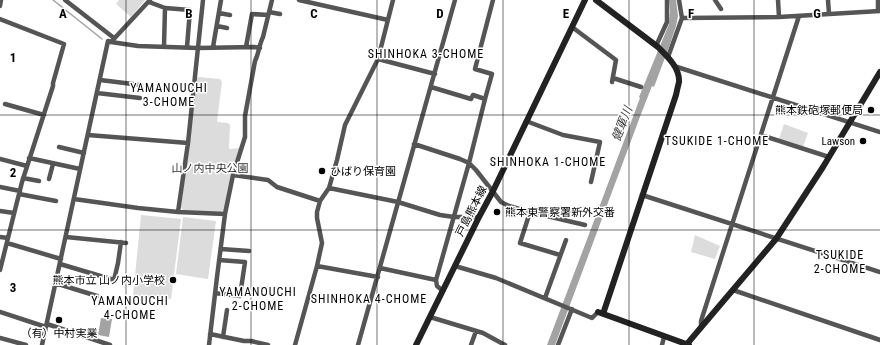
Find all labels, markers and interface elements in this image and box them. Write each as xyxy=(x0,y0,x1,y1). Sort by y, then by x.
text: A xyxy=(59,6,67,21)
text: B xyxy=(185,6,193,21)
text: C xyxy=(310,6,318,21)
text: D xyxy=(436,6,444,21)
text: E xyxy=(563,6,570,21)
text: F xyxy=(688,6,694,21)
text: G xyxy=(813,6,821,21)
district label: SHINHOKA 3-CHOME xyxy=(368,47,484,61)
text: 1 xyxy=(10,50,16,65)
district label: YAMANOUCHI 3-CHOME xyxy=(130,81,208,109)
water label: 健軍川 xyxy=(609,103,636,143)
place label: 熊本鉄砲塚郵便局 xyxy=(775,104,863,117)
marker: 熊本鉄砲塚郵便局 xyxy=(866,105,876,115)
district label: TSUKIDE 1-CHOME xyxy=(665,134,769,148)
place label: Lawson xyxy=(821,135,855,148)
marker: Lawson xyxy=(858,136,868,146)
district label: SHINHOKA 1-CHOME xyxy=(490,155,606,169)
park label: 山ノ内中央公園 xyxy=(172,162,249,175)
text: 2 xyxy=(10,165,17,180)
place label: ひばり保育園 xyxy=(330,165,396,178)
marker: ひばり保育園 xyxy=(317,166,327,176)
street label: 戸島熊本線 xyxy=(453,184,490,239)
place label: 熊本東警察署新外交番 xyxy=(505,206,615,219)
marker: 熊本東警察署新外交番 xyxy=(492,207,502,217)
district label: TSUKIDE 2-CHOME xyxy=(814,248,866,276)
place label: 熊本市立 山ノ内小学校 xyxy=(52,274,165,287)
marker: 熊本市立 山ノ内小学校 xyxy=(168,275,178,285)
text: 3 xyxy=(10,280,16,295)
district label: YAMANOUCHI 2-CHOME xyxy=(219,285,297,313)
district label: SHINHOKA 4-CHOME xyxy=(311,292,427,306)
district label: YAMANOUCHI 4-CHOME xyxy=(91,294,169,322)
marker: （有）中村実業 xyxy=(54,315,64,325)
place label: （有）中村実業 xyxy=(21,327,98,340)

